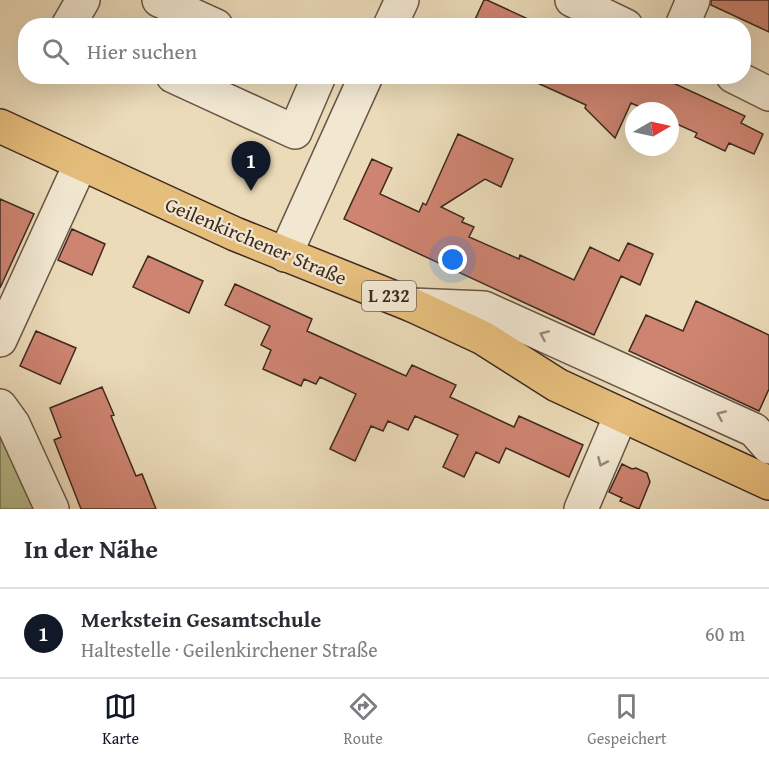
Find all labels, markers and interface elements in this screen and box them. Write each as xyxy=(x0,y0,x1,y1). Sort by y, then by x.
search box xyxy=(18,18,751,84)
icon: search xyxy=(39,35,72,68)
text: Hier suchen xyxy=(87,35,197,67)
north arrow xyxy=(625,102,679,156)
pin: 1 xyxy=(232,142,270,191)
street label: Geilenkirchener Straße xyxy=(161,189,351,292)
your location xyxy=(438,245,467,274)
road number: L 232 xyxy=(362,281,416,311)
one-way arrow xyxy=(539,330,550,342)
one-way arrow xyxy=(717,411,728,423)
one-way arrow xyxy=(597,456,609,467)
text: In der Nähe xyxy=(24,529,158,568)
text: Merkstein Gesamtschule xyxy=(81,603,321,635)
text: 1 xyxy=(38,619,49,648)
text: 60 m xyxy=(705,619,745,648)
text: Haltestelle · Geilenkirchener Straße xyxy=(81,635,378,664)
tab: Karte xyxy=(102,690,139,750)
tab: Route xyxy=(344,690,383,750)
tab: Gespeichert xyxy=(587,690,667,750)

